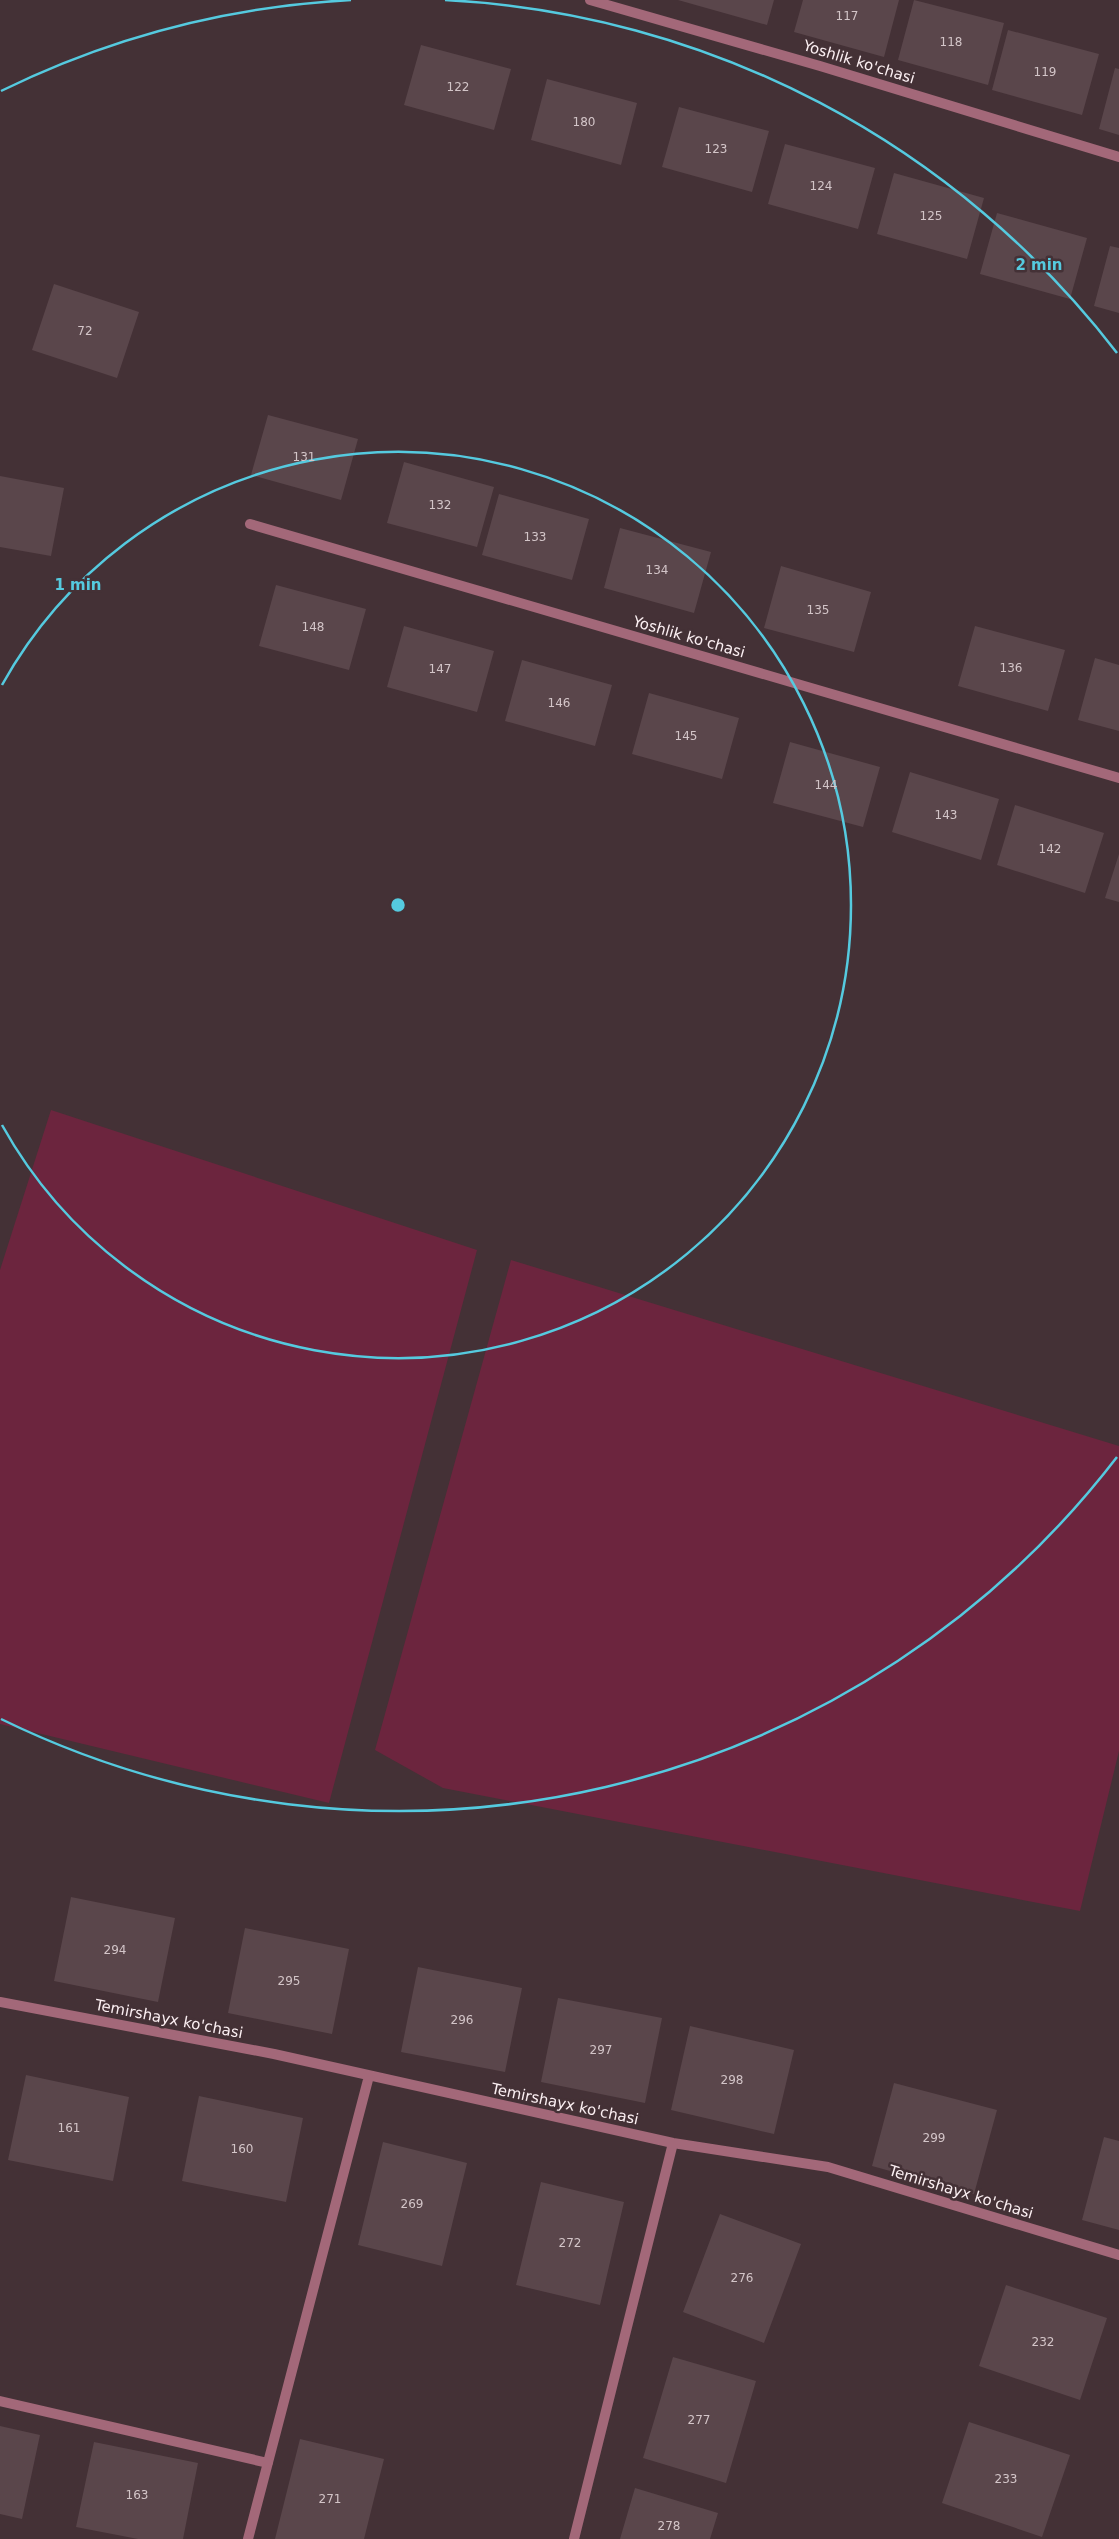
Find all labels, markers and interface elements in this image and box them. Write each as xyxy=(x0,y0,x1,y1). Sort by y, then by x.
house number: 117 xyxy=(836,9,858,23)
house number: 118 xyxy=(940,35,962,49)
street label: Yoshlik ko'chasi xyxy=(800,36,917,88)
house number: 119 xyxy=(1034,65,1056,79)
house number: 122 xyxy=(447,80,469,94)
house number: 180 xyxy=(573,115,595,129)
house number: 123 xyxy=(705,142,727,156)
house number: 124 xyxy=(810,179,832,193)
house number: 125 xyxy=(920,209,942,223)
text: 2 min xyxy=(1015,256,1063,274)
house number: 72 xyxy=(77,324,93,338)
house number: 131 xyxy=(293,450,315,464)
house number: 132 xyxy=(429,498,451,512)
house number: 133 xyxy=(524,530,546,544)
house number: 134 xyxy=(646,563,668,577)
text: 1 min xyxy=(54,576,102,594)
house number: 135 xyxy=(807,603,829,617)
street label: Yoshlik ko'chasi xyxy=(630,612,747,662)
house number: 148 xyxy=(302,620,324,634)
house number: 136 xyxy=(1000,661,1022,675)
house number: 147 xyxy=(429,662,451,676)
house number: 146 xyxy=(548,696,570,710)
house number: 145 xyxy=(675,729,697,743)
house number: 144 xyxy=(815,778,837,792)
house number: 143 xyxy=(935,808,957,822)
house number: 142 xyxy=(1039,842,1061,856)
centre of rings xyxy=(389,896,407,914)
house number: 294 xyxy=(104,1943,126,1957)
house number: 295 xyxy=(278,1974,300,1988)
street label: Temirshayx ko'chasi xyxy=(93,1996,244,2042)
house number: 296 xyxy=(451,2013,473,2027)
house number: 297 xyxy=(590,2043,612,2057)
house number: 298 xyxy=(721,2073,743,2087)
street label: Temirshayx ko'chasi xyxy=(489,2079,640,2128)
house number: 161 xyxy=(58,2121,80,2135)
house number: 299 xyxy=(923,2131,945,2145)
house number: 160 xyxy=(231,2142,253,2156)
street label: Temirshayx ko'chasi xyxy=(886,2161,1035,2223)
house number: 269 xyxy=(401,2197,423,2211)
house number: 272 xyxy=(559,2236,581,2250)
house number: 276 xyxy=(731,2271,753,2285)
house number: 232 xyxy=(1032,2335,1054,2349)
house number: 277 xyxy=(688,2413,710,2427)
house number: 233 xyxy=(995,2472,1017,2486)
house number: 163 xyxy=(126,2488,148,2502)
house number: 271 xyxy=(319,2492,341,2506)
house number: 278 xyxy=(658,2519,680,2533)

